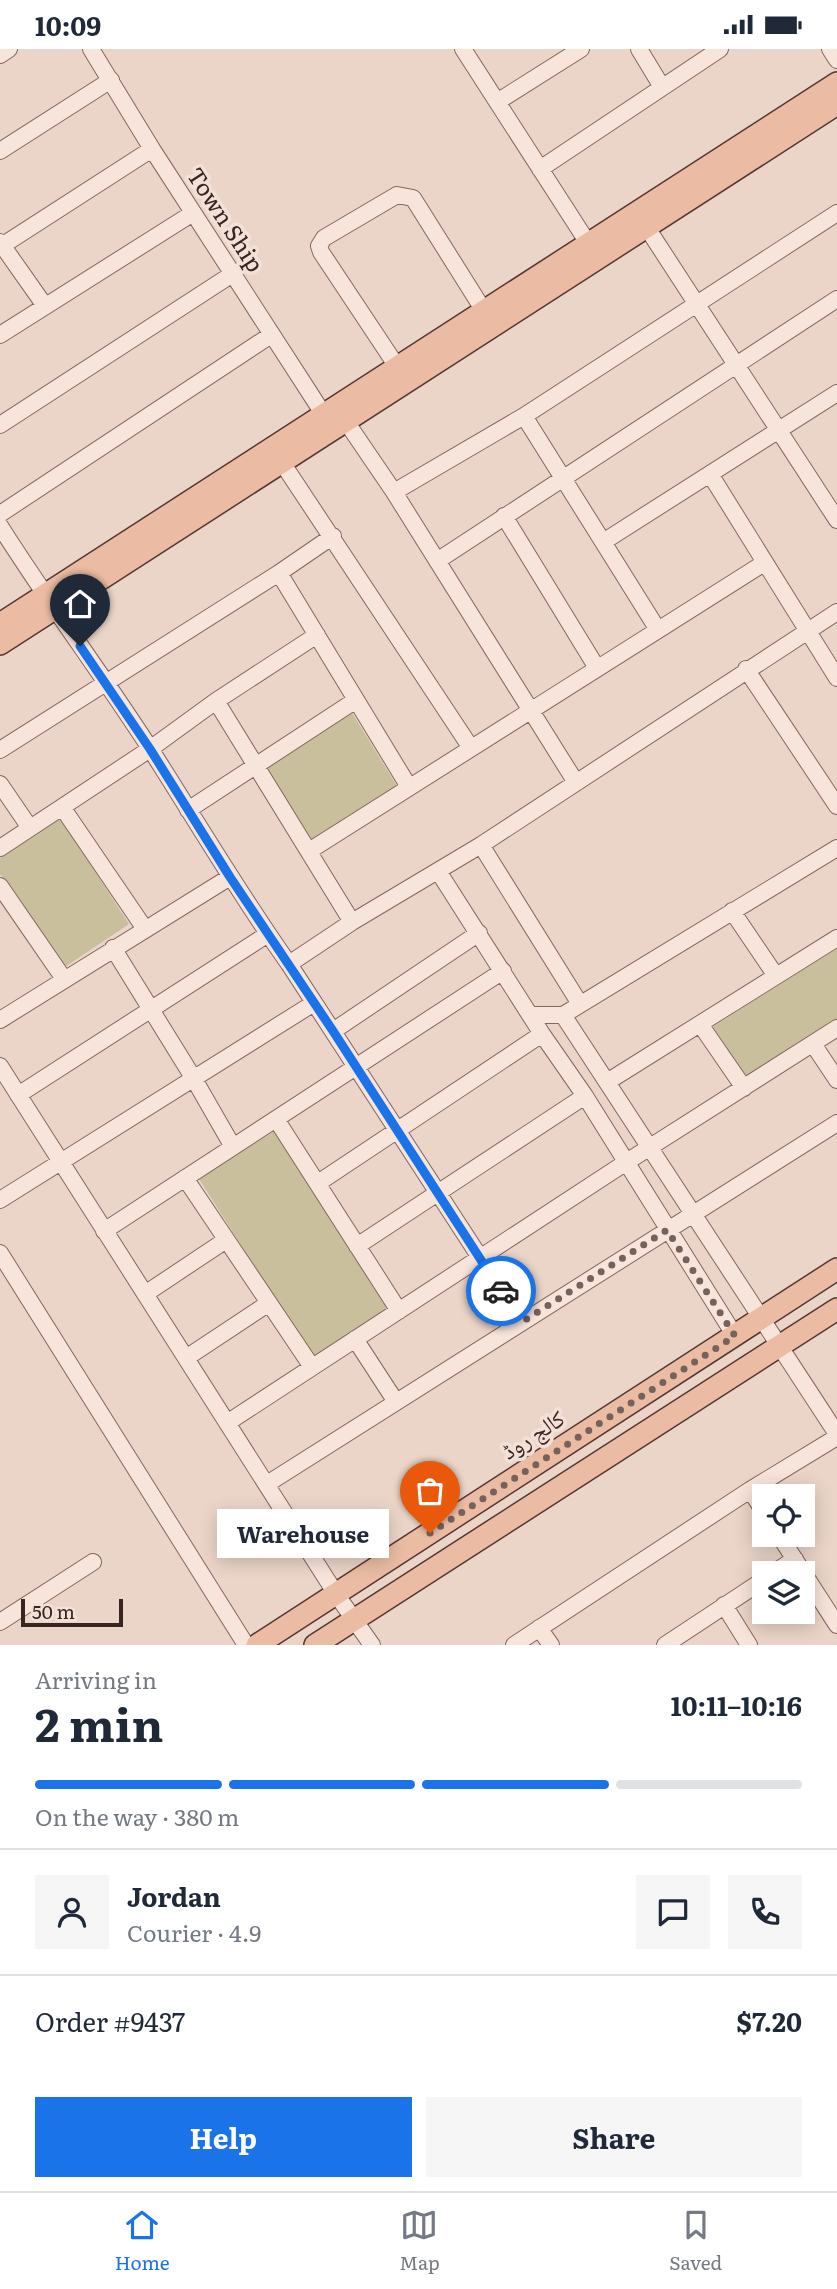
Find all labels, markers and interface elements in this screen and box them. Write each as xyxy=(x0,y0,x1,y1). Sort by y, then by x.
text: 10:09 xyxy=(35,5,101,44)
street label: Town Ship xyxy=(180,160,273,278)
pin xyxy=(50,574,110,646)
icon: home xyxy=(61,585,99,623)
courier xyxy=(466,1256,536,1326)
icon: car xyxy=(482,1272,520,1310)
street label: کالج روڈ xyxy=(494,1400,571,1466)
pin xyxy=(400,1461,460,1533)
icon: bag xyxy=(411,1472,449,1510)
map controls xyxy=(752,1484,815,1624)
button: locate xyxy=(752,1484,815,1547)
callout: Warehouse xyxy=(216,1509,388,1557)
text: Warehouse xyxy=(237,1516,369,1550)
button: layers xyxy=(752,1561,815,1624)
scale bar xyxy=(21,1596,122,1628)
text: 50 m xyxy=(32,1597,75,1625)
text: Arriving in xyxy=(35,1662,157,1696)
text: 10:11–10:16 xyxy=(671,1685,802,1724)
text: 2 min xyxy=(35,1688,164,1756)
text: On the way · 380 m xyxy=(35,1799,239,1833)
button: person xyxy=(35,1875,109,1949)
button: chat xyxy=(636,1875,710,1949)
button: phone xyxy=(728,1875,802,1949)
text: Jordan xyxy=(127,1876,221,1915)
text: Courier · 4.9 xyxy=(127,1915,261,1949)
text: Order #9437 xyxy=(35,2001,185,2040)
text: $7.20 xyxy=(737,2001,802,2040)
button: Help xyxy=(35,2097,412,2177)
button: Share xyxy=(426,2097,802,2177)
tab: Home xyxy=(115,2206,170,2276)
tab: Map xyxy=(399,2206,440,2276)
tab: Saved xyxy=(669,2206,722,2276)

